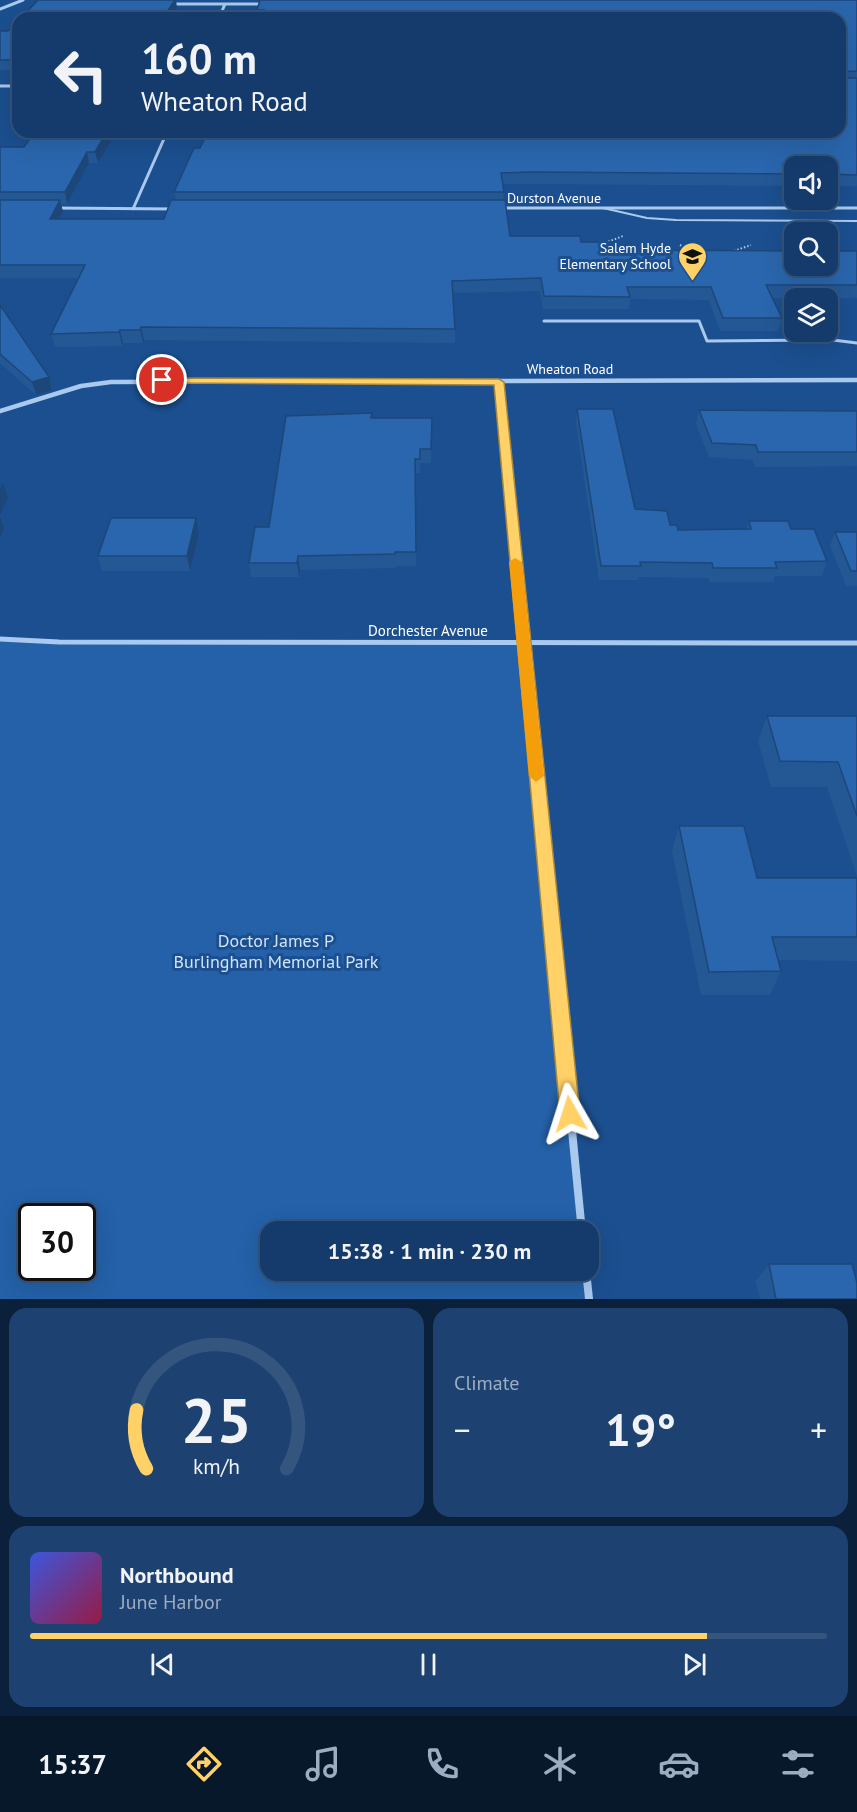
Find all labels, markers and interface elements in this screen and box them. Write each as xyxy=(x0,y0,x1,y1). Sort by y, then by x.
text: 160 m xyxy=(141,31,257,86)
icon: left xyxy=(42,36,120,114)
text: Wheaton Road xyxy=(141,84,308,118)
map controls xyxy=(784,156,838,342)
button: sound xyxy=(784,156,838,210)
street label: Durston Avenue xyxy=(507,189,601,207)
button: search xyxy=(784,222,838,276)
place label: Salem Hyde Elementary School xyxy=(559,239,671,273)
school or university icon: Salem Hyde Elementary School xyxy=(676,240,708,282)
button: layers xyxy=(784,288,838,342)
pin xyxy=(136,354,187,405)
street label: Wheaton Road xyxy=(527,360,613,378)
icon: arrive xyxy=(145,363,178,396)
street label: Dorchester Avenue xyxy=(368,621,488,640)
park label: Doctor James P Burlingham Memorial Park xyxy=(174,929,379,973)
position arrow xyxy=(538,1082,602,1146)
speed limit sign: 30 xyxy=(18,1203,96,1281)
text: 15:38 · 1 min · 230 m xyxy=(328,1237,531,1265)
text: Climate xyxy=(454,1370,520,1396)
text: 25 xyxy=(181,1379,252,1460)
text: 19° xyxy=(605,1400,676,1458)
text: − xyxy=(454,1408,471,1451)
text: + xyxy=(810,1408,827,1451)
text: km/h xyxy=(193,1453,240,1481)
text: Northbound xyxy=(120,1561,234,1589)
text: June Harbor xyxy=(120,1589,222,1615)
icon: previous xyxy=(146,1648,179,1681)
icon: pause xyxy=(412,1648,445,1681)
icon: next xyxy=(678,1648,711,1681)
icon: directions xyxy=(183,1743,225,1785)
icon: music xyxy=(302,1743,344,1785)
icon: phone xyxy=(421,1743,463,1785)
icon: climate xyxy=(539,1743,581,1785)
icon: car xyxy=(658,1743,700,1785)
icon: filters xyxy=(777,1743,819,1785)
text: 15:37 xyxy=(38,1747,107,1781)

